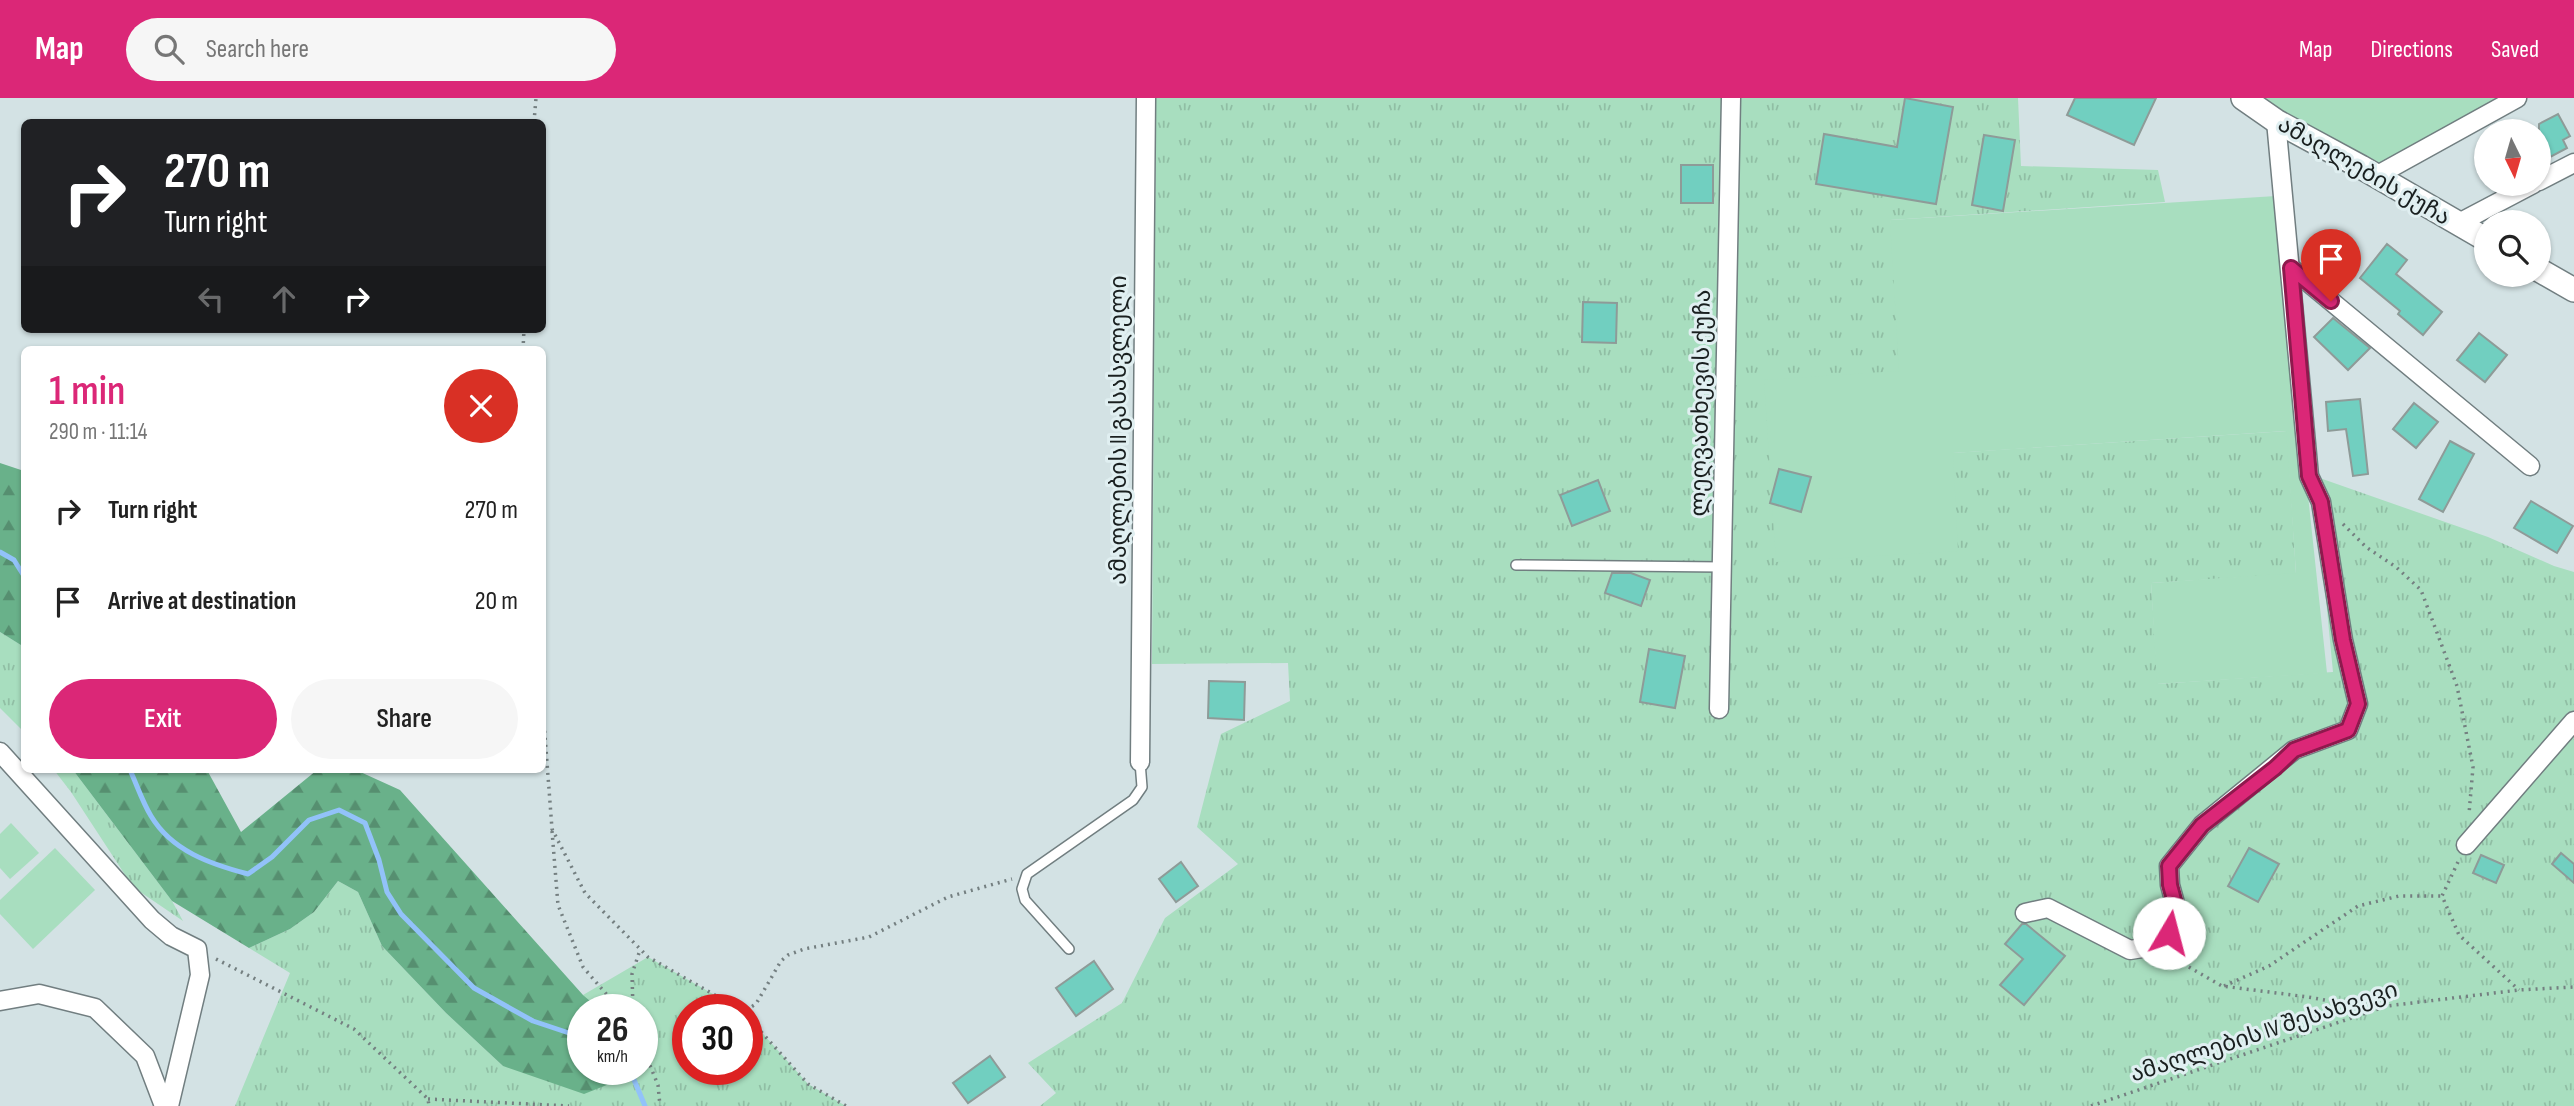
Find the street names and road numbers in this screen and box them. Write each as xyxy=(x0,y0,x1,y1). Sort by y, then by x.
street label: ამაღლების ქუჩა xyxy=(2273,110,2455,232)
street label: ამაღლების II გასასვლელი xyxy=(1105,275,1133,585)
street label: ლეღვათხევის ქუჩა xyxy=(1685,289,1717,517)
street label: ამაღლების IV შესახვევი xyxy=(2127,975,2401,1089)

